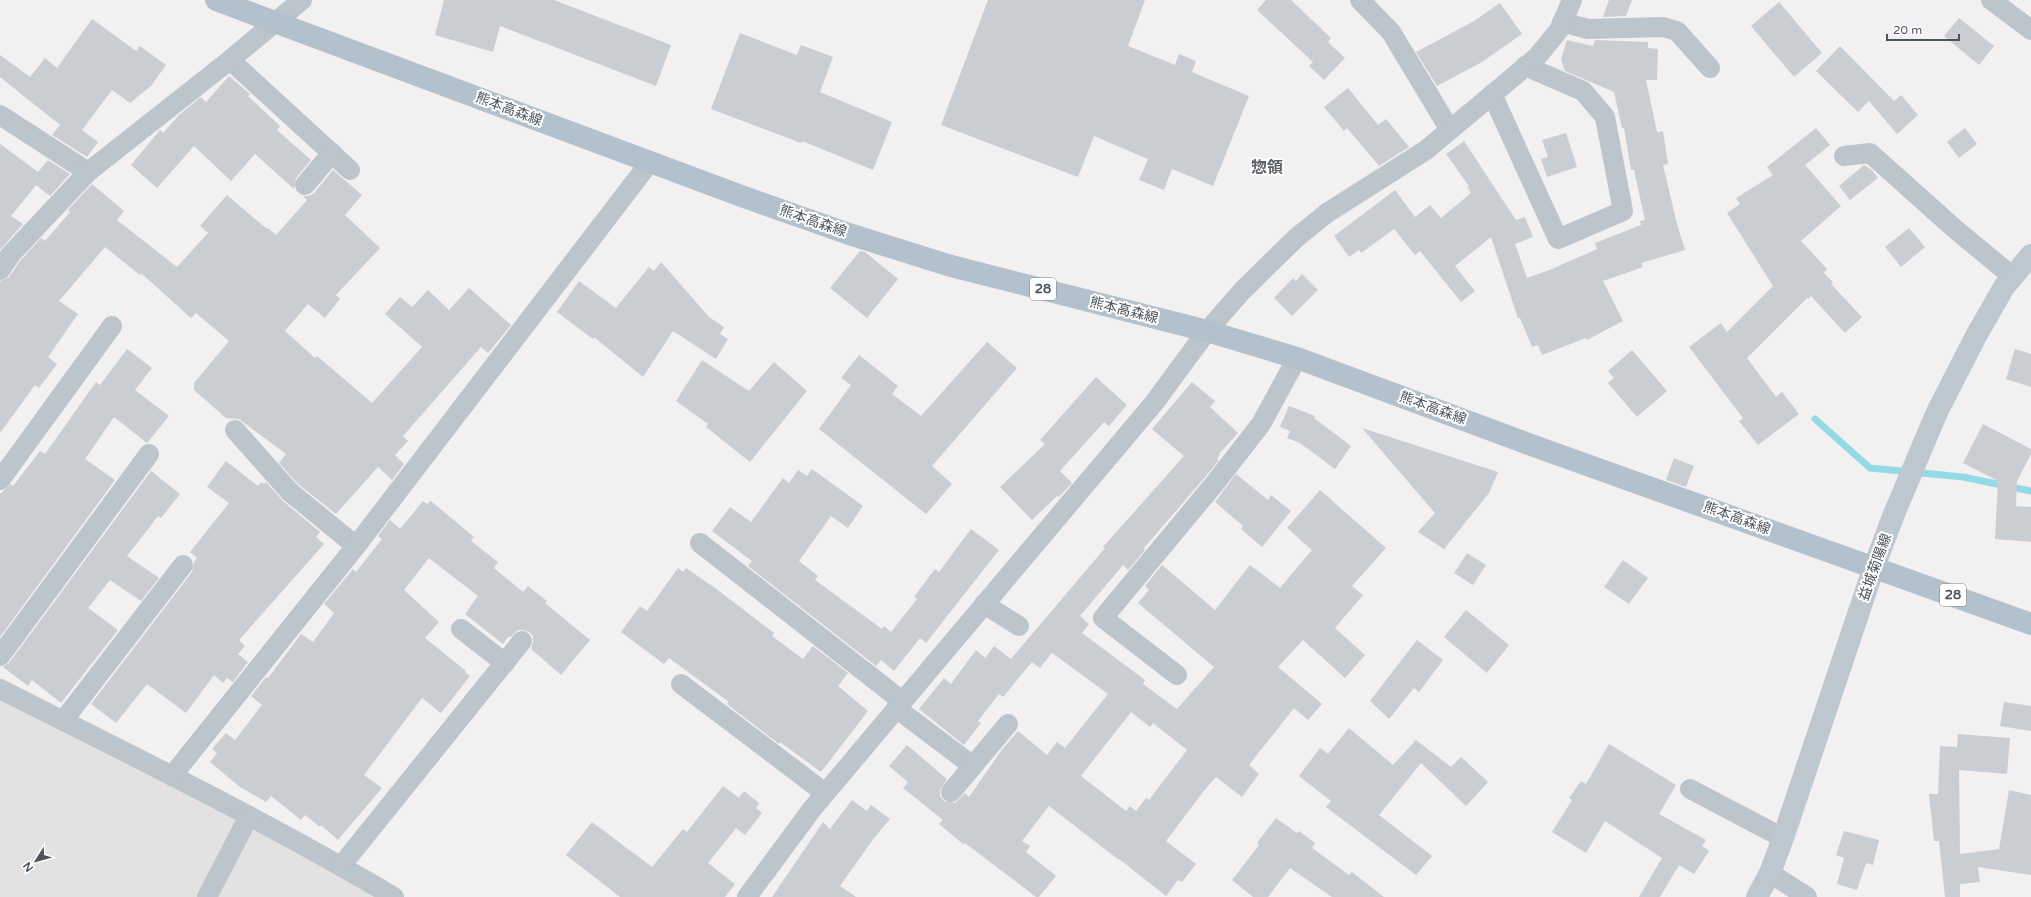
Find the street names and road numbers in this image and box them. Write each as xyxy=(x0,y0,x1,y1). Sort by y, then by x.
street label: 熊本高森線 xyxy=(473,89,545,129)
street label: 熊本高森線 xyxy=(777,202,849,240)
road number: 28 xyxy=(1030,278,1056,300)
street label: 熊本高森線 xyxy=(1088,293,1160,327)
street label: 熊本高森線 xyxy=(1397,388,1469,428)
street label: 熊本高森線 xyxy=(1701,498,1773,538)
street label: 益城菊陽線 xyxy=(1855,531,1895,603)
road number: 28 xyxy=(1940,584,1966,606)

